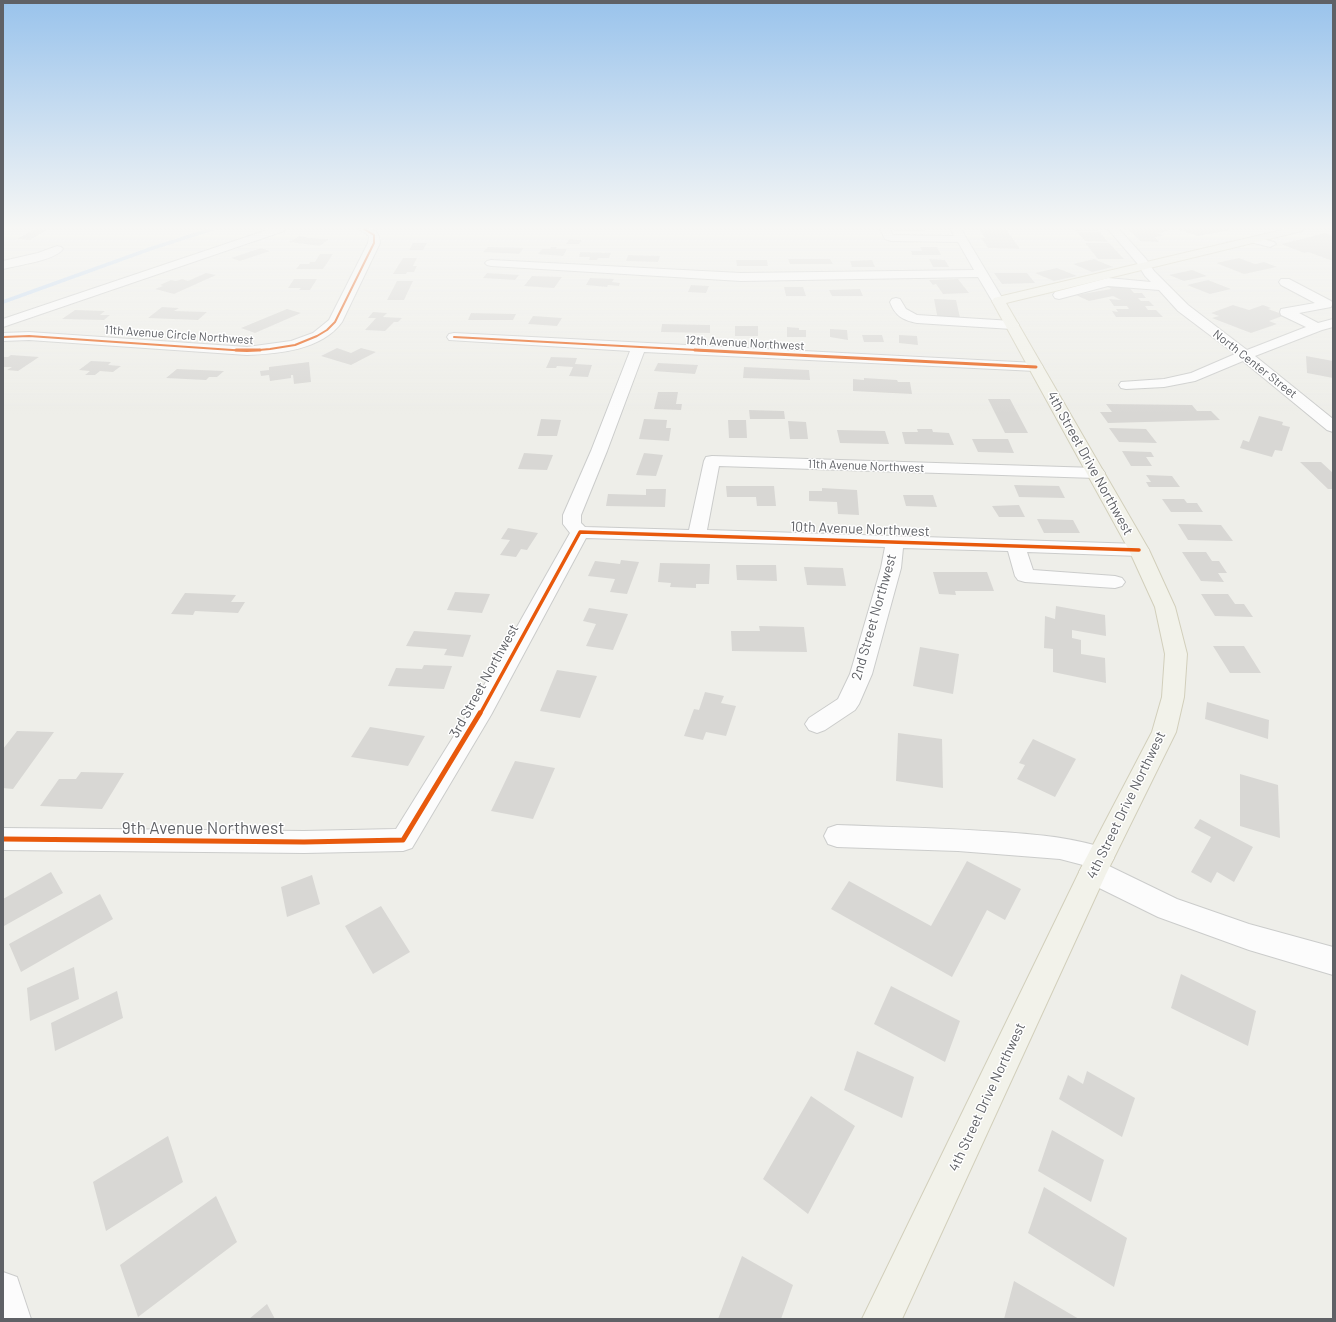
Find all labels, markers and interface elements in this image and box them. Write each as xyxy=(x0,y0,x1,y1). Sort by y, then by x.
street label: 11th Avenue Circle Northwest xyxy=(104,323,254,347)
street label: North Center Street xyxy=(1210,327,1300,401)
street label: 12th Avenue Northwest xyxy=(685,333,805,353)
street label: 4th Street Drive Northwest xyxy=(1043,388,1137,538)
street label: 11th Avenue Northwest xyxy=(807,457,925,475)
street label: 10th Avenue Northwest xyxy=(790,518,930,540)
street label: 2nd Street Northwest xyxy=(848,552,900,682)
street label: 3rd Street Northwest xyxy=(446,621,522,741)
street label: 4th Street Drive Northwest xyxy=(1083,728,1169,882)
street label: 9th Avenue Northwest xyxy=(122,818,284,838)
street label: 4th Street Drive Northwest xyxy=(945,1020,1029,1174)

